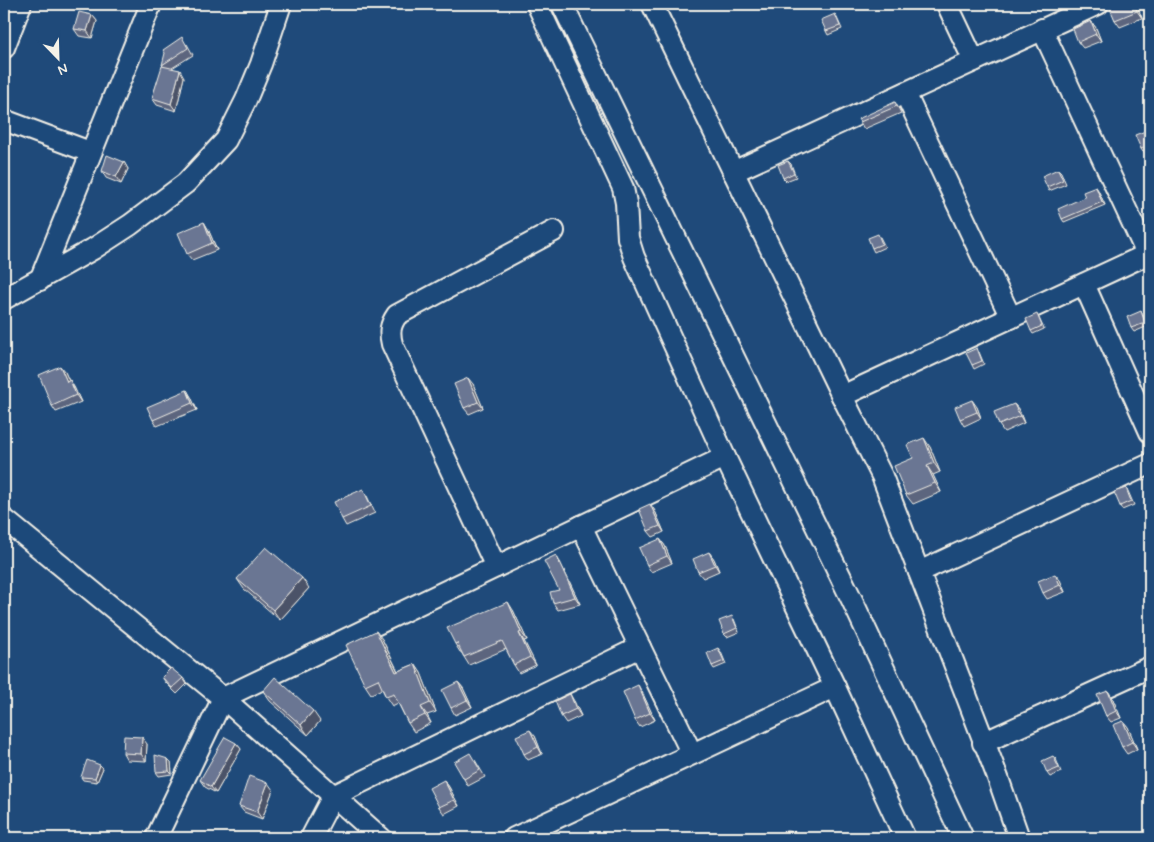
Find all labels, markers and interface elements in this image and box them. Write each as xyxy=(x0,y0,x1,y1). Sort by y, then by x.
north arrow xyxy=(32,32,82,82)
text: N xyxy=(55,59,70,79)

